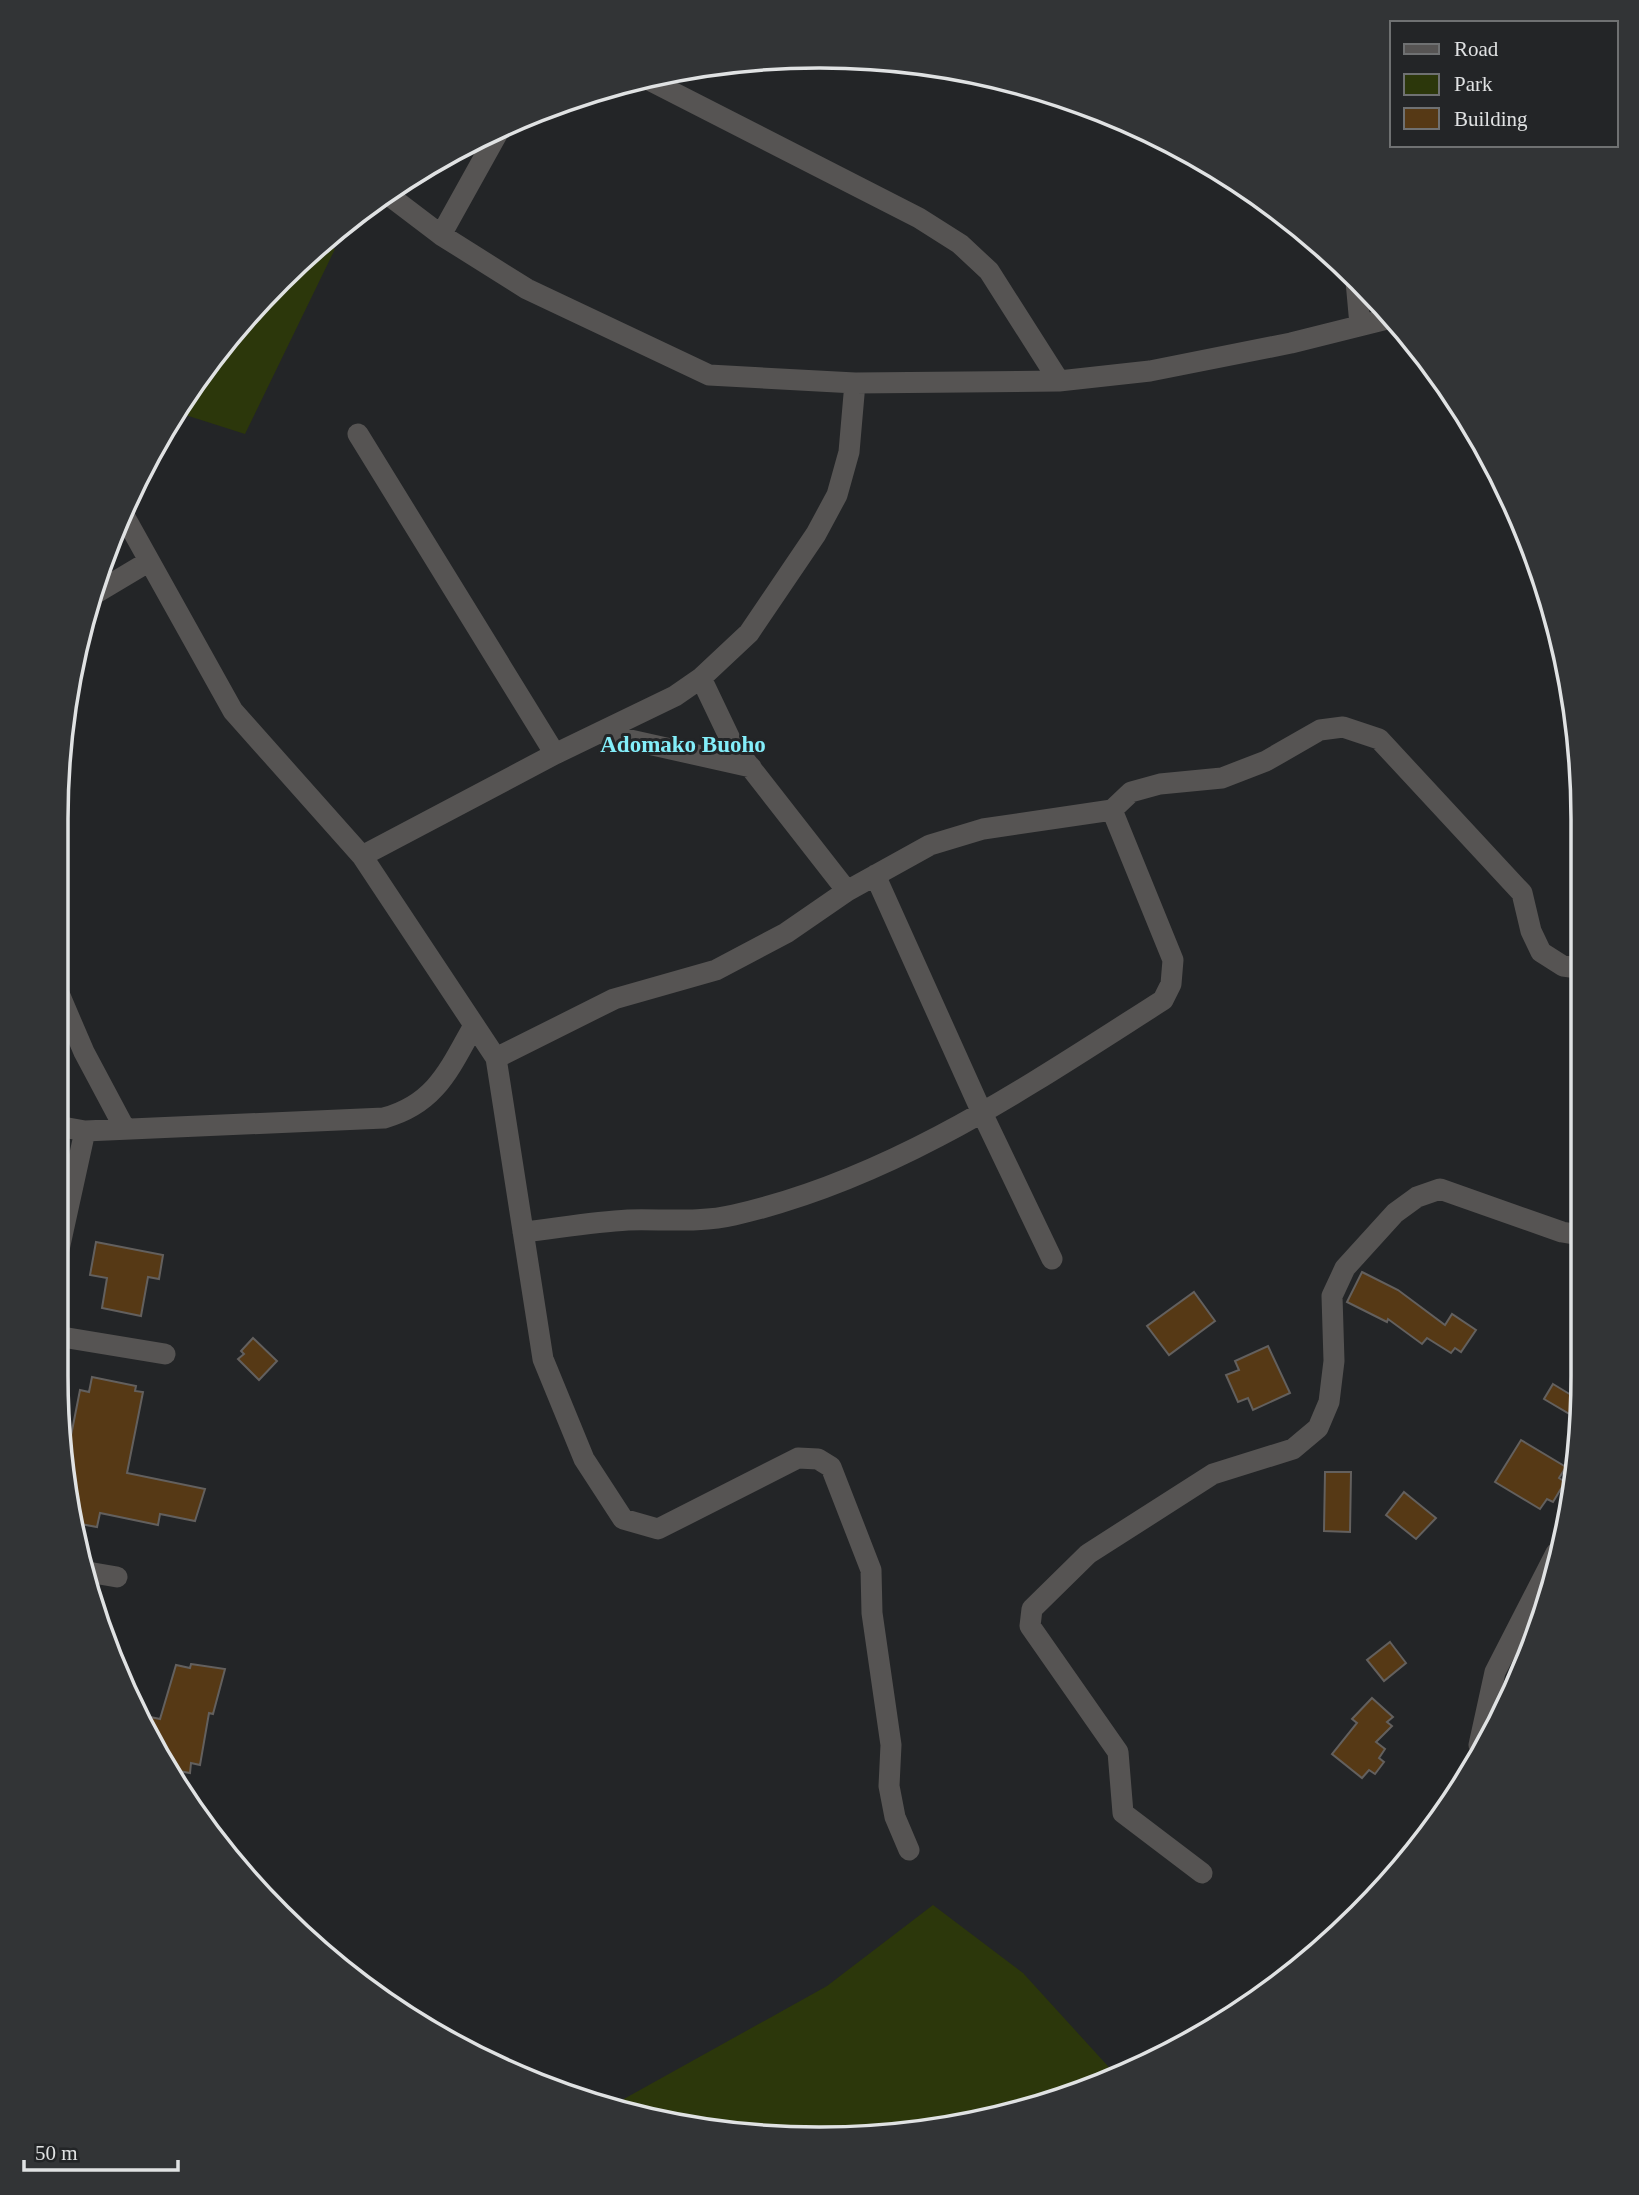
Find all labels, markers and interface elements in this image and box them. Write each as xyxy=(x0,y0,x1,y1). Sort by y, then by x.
legend xyxy=(1390,21,1618,147)
text: Road xyxy=(1454,37,1499,61)
text: Park xyxy=(1454,72,1493,96)
text: Building xyxy=(1454,107,1528,131)
district label: Adomako Buoho xyxy=(600,732,766,757)
scale bar xyxy=(24,2128,178,2172)
text: 50 m xyxy=(35,2141,78,2165)

